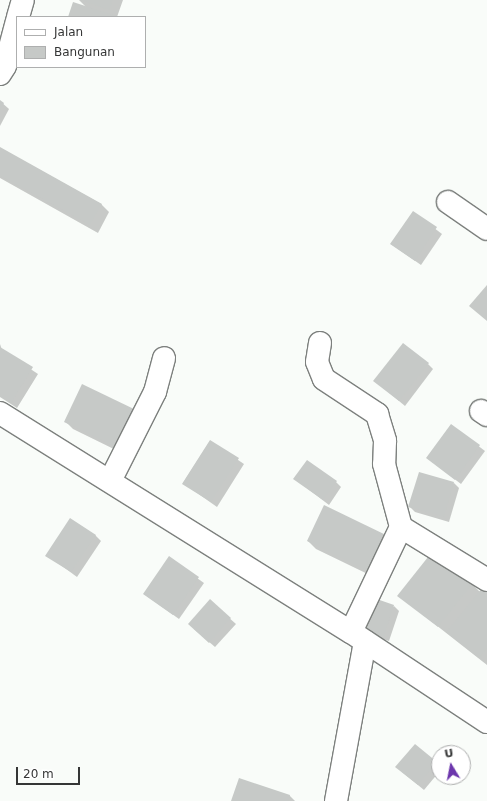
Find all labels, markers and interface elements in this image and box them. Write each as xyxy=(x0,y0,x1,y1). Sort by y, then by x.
legend xyxy=(16,16,146,68)
text: Jalan xyxy=(54,25,83,39)
text: Bangunan xyxy=(54,45,115,59)
north arrow xyxy=(431,745,471,785)
text: U xyxy=(443,746,455,761)
scale bar xyxy=(18,759,82,785)
text: 20 m xyxy=(23,767,54,781)

